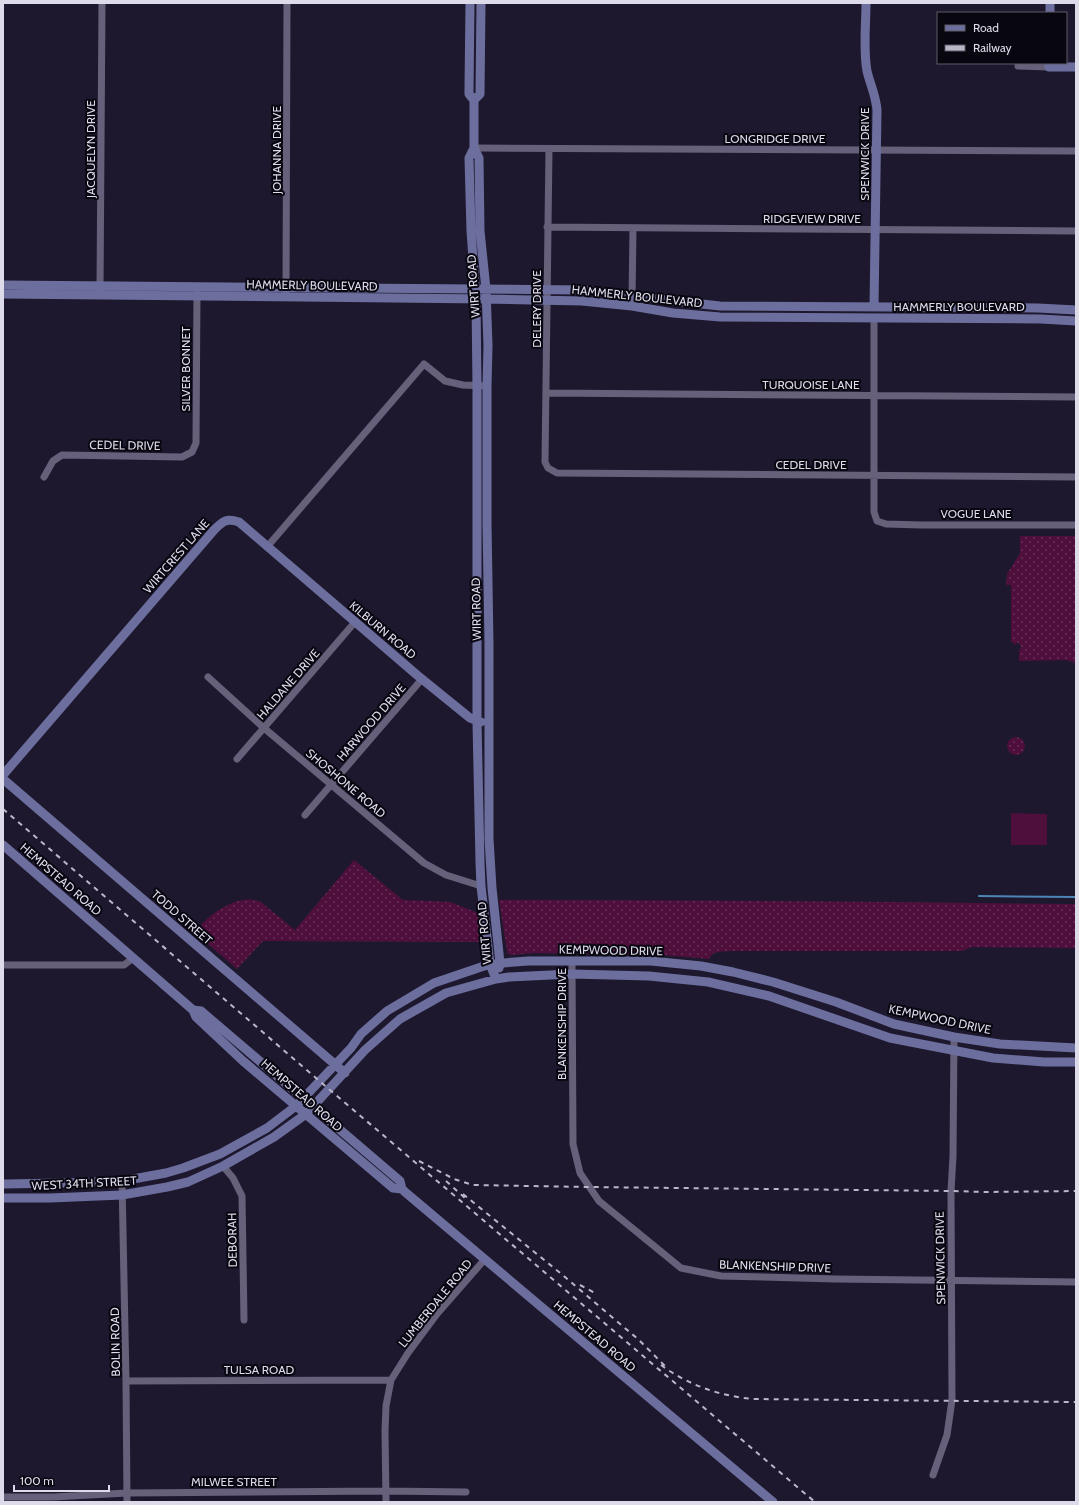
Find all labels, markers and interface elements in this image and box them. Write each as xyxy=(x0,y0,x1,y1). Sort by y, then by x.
legend xyxy=(937,12,1067,64)
text: Road xyxy=(973,20,999,35)
text: Railway xyxy=(973,40,1011,55)
street label: JACQUELYN DRIVE xyxy=(83,100,98,199)
street label: JOHANNA DRIVE xyxy=(269,106,284,195)
street label: SPENWICK DRIVE xyxy=(857,107,872,201)
street label: LONGRIDGE DRIVE xyxy=(725,131,826,146)
street label: RIDGEVIEW DRIVE xyxy=(763,211,861,226)
street label: WIRT ROAD xyxy=(463,254,483,318)
street label: DELERY DRIVE xyxy=(529,270,544,348)
street label: HAMMERLY BOULEVARD xyxy=(246,276,378,294)
street label: HAMMERLY BOULEVARD xyxy=(571,282,703,310)
street label: HAMMERLY BOULEVARD xyxy=(893,299,1025,314)
street label: SILVER BONNET xyxy=(178,326,193,412)
street label: TURQUOISE LANE xyxy=(762,377,860,392)
street label: CEDEL DRIVE xyxy=(89,437,161,453)
street label: CEDEL DRIVE xyxy=(775,457,847,472)
street label: VOGUE LANE xyxy=(940,506,1012,521)
street label: WIRTCREST LANE xyxy=(140,516,213,596)
street label: WIRT ROAD xyxy=(468,577,484,641)
street label: KILBURN ROAD xyxy=(347,598,420,662)
street label: HALDANE DRIVE xyxy=(253,645,323,722)
street label: HARWOOD DRIVE xyxy=(333,680,409,764)
street label: SHOSHONE ROAD xyxy=(303,745,389,821)
street label: HEMPSTEAD ROAD xyxy=(17,840,105,919)
street label: TODD STREET xyxy=(148,886,216,948)
street label: WIRT ROAD xyxy=(474,901,494,965)
street label: KEMPWOOD DRIVE xyxy=(559,942,664,958)
street label: BLANKENSHIP DRIVE xyxy=(554,968,569,1080)
street label: KEMPWOOD DRIVE xyxy=(888,1001,993,1037)
street label: HEMPSTEAD ROAD xyxy=(258,1056,346,1135)
street label: WEST 34TH STREET xyxy=(31,1173,138,1193)
street label: SPENWICK DRIVE xyxy=(932,1211,948,1305)
street label: DEBORAH xyxy=(224,1212,240,1268)
street label: LUMBERDALE ROAD xyxy=(395,1256,475,1350)
street label: BLANKENSHIP DRIVE xyxy=(719,1257,832,1275)
street label: HEMPSTEAD ROAD xyxy=(551,1297,639,1375)
street label: BOLIN ROAD xyxy=(107,1307,123,1377)
street label: TULSA ROAD xyxy=(224,1362,295,1377)
scale bar xyxy=(14,1467,109,1493)
text: 100 m xyxy=(20,1473,54,1488)
street label: MILWEE STREET xyxy=(191,1474,277,1489)

